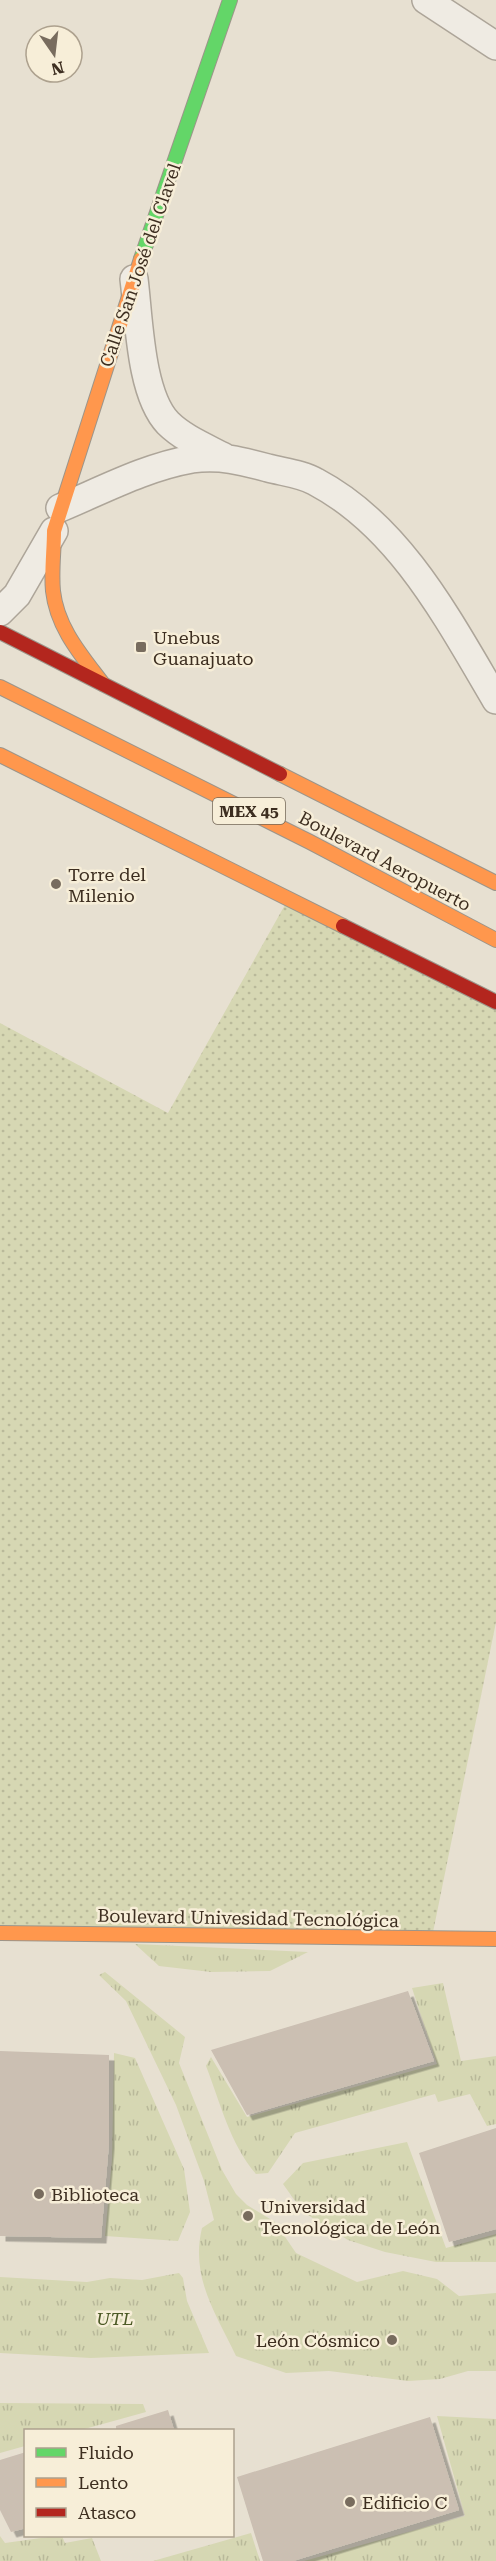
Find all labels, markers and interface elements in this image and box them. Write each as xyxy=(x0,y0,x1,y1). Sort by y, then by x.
north arrow xyxy=(24,24,84,84)
text: N xyxy=(49,57,66,79)
street label: Calle San José del Clavel xyxy=(95,160,185,369)
place label: Unebus Guanajuato xyxy=(153,627,254,669)
marker: Unebus Guanajuato xyxy=(134,640,148,654)
road number: MEX 45 xyxy=(213,798,285,824)
street label: Boulevard Aeropuerto xyxy=(295,807,475,915)
place label: Torre del Milenio xyxy=(68,864,146,906)
marker: Torre del Milenio xyxy=(49,877,63,891)
street label: Boulevard Univesidad Tecnológica xyxy=(97,1905,399,1931)
place label: Biblioteca xyxy=(51,2184,139,2205)
marker: Biblioteca xyxy=(32,2187,46,2201)
place label: Universidad Tecnológica de León xyxy=(260,2196,441,2238)
marker: Universidad Tecnológica de León xyxy=(241,2209,255,2223)
park label: UTL xyxy=(96,2308,134,2329)
place label: León Cósmico xyxy=(256,2330,380,2351)
marker: León Cósmico xyxy=(385,2333,399,2347)
legend xyxy=(24,2429,234,2537)
text: Fluido xyxy=(78,2442,134,2463)
text: Lento xyxy=(78,2472,128,2493)
place label: Edificio C xyxy=(362,2492,447,2513)
marker: Edificio C xyxy=(343,2495,357,2509)
text: Atasco xyxy=(78,2502,136,2523)

